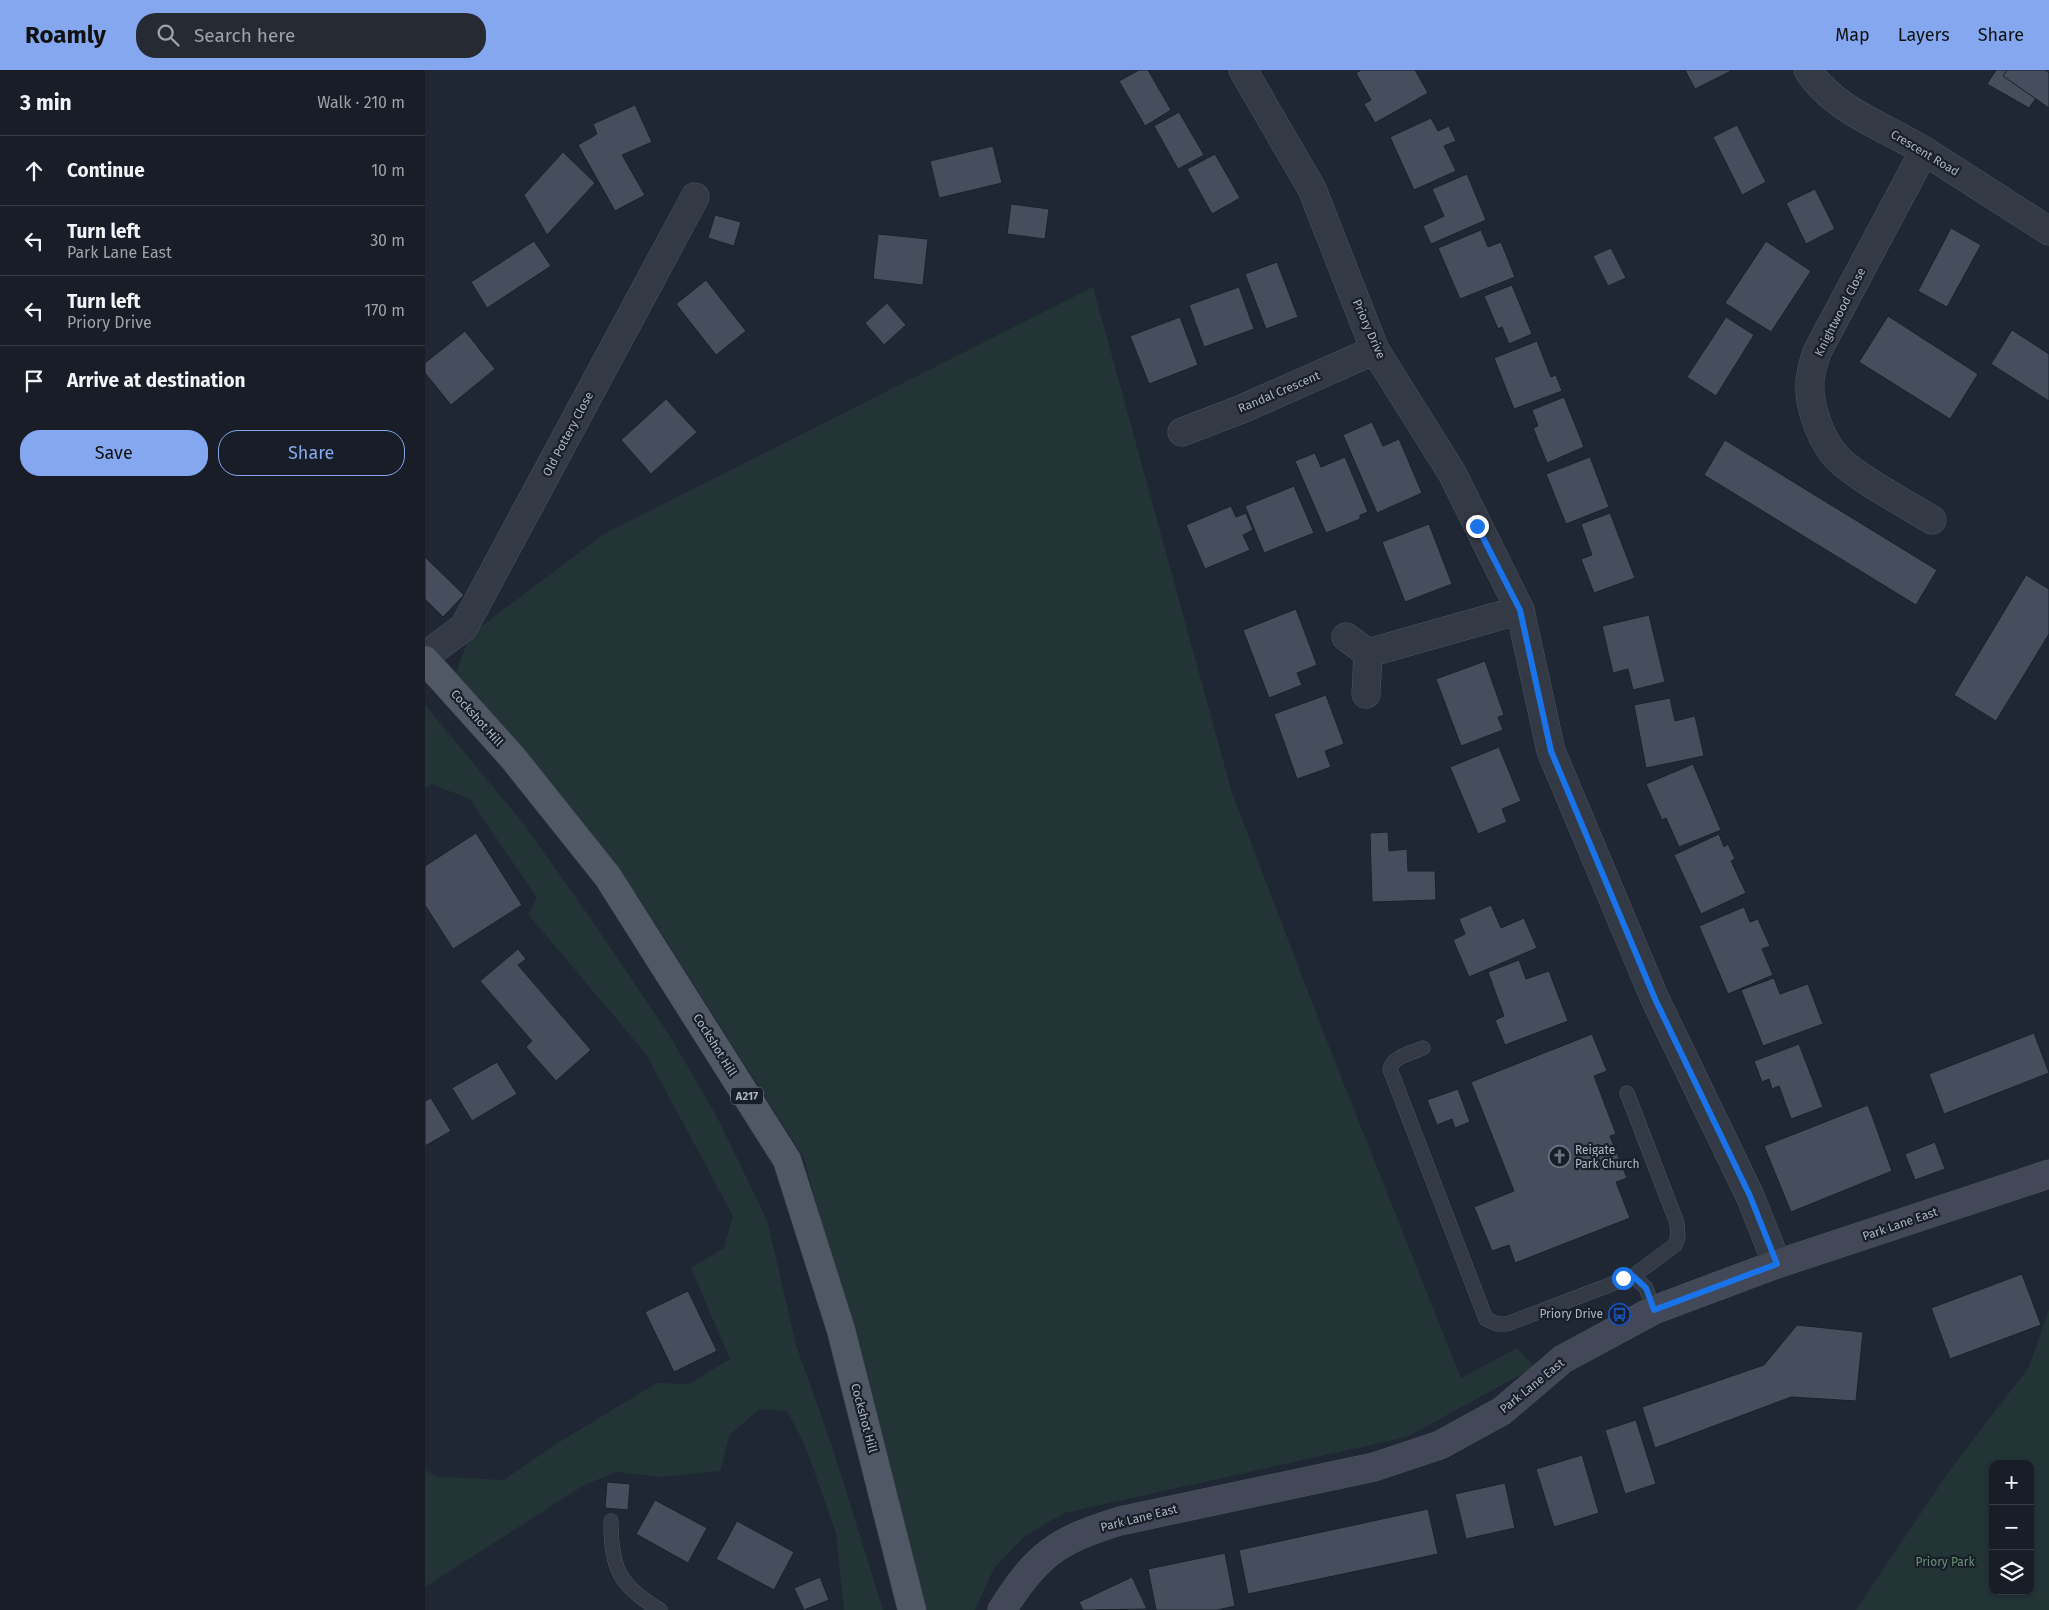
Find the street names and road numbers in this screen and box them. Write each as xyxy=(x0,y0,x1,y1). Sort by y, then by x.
street label: Crescent Road xyxy=(1888,127,1962,179)
street label: Knightwood Close xyxy=(1812,265,1868,359)
street label: Priory Drive xyxy=(1350,297,1388,361)
street label: Randal Crescent xyxy=(1236,368,1323,416)
street label: Old Pottery Close xyxy=(540,389,596,479)
street label: Cockshot Hill xyxy=(448,687,506,749)
street label: Cockshot Hill xyxy=(690,1011,740,1079)
road number: A217 xyxy=(731,1088,763,1104)
street label: Park Lane East xyxy=(1861,1204,1940,1243)
street label: Park Lane East xyxy=(1497,1355,1567,1416)
street label: Cockshot Hill xyxy=(848,1382,880,1455)
street label: Park Lane East xyxy=(1099,1502,1179,1534)

